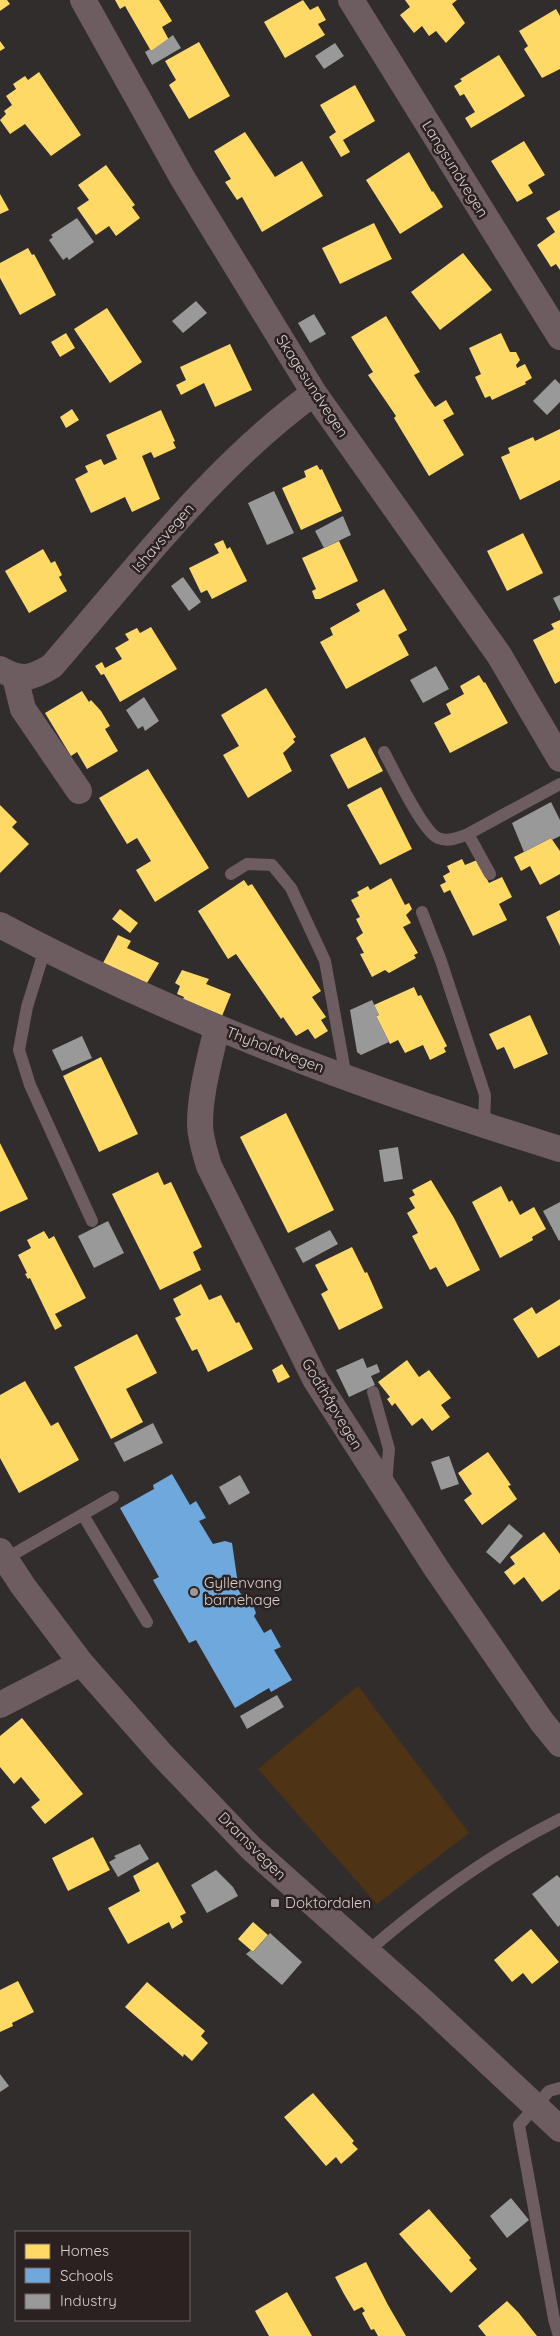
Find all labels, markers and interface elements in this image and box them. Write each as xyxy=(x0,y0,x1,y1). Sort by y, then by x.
street label: Langsundvegen xyxy=(418,117,493,221)
street label: Skagesundvegen xyxy=(272,331,353,441)
street label: Ishavsvegen xyxy=(127,499,198,576)
street label: Thyholdtvegen xyxy=(223,1022,327,1077)
street label: Godthåpvegen xyxy=(298,1355,367,1453)
place label: Gyllenvang barnehage xyxy=(204,1573,282,1609)
marker: Gyllenvang barnehage xyxy=(188,1586,200,1598)
street label: Dramsvegen xyxy=(214,1808,290,1884)
place label: Doktordalen xyxy=(285,1893,371,1912)
marker: Doktordalen xyxy=(269,1897,281,1909)
legend xyxy=(15,2231,190,2321)
text: Homes xyxy=(60,2241,109,2260)
text: Schools xyxy=(60,2266,113,2285)
text: Industry xyxy=(60,2291,117,2310)

